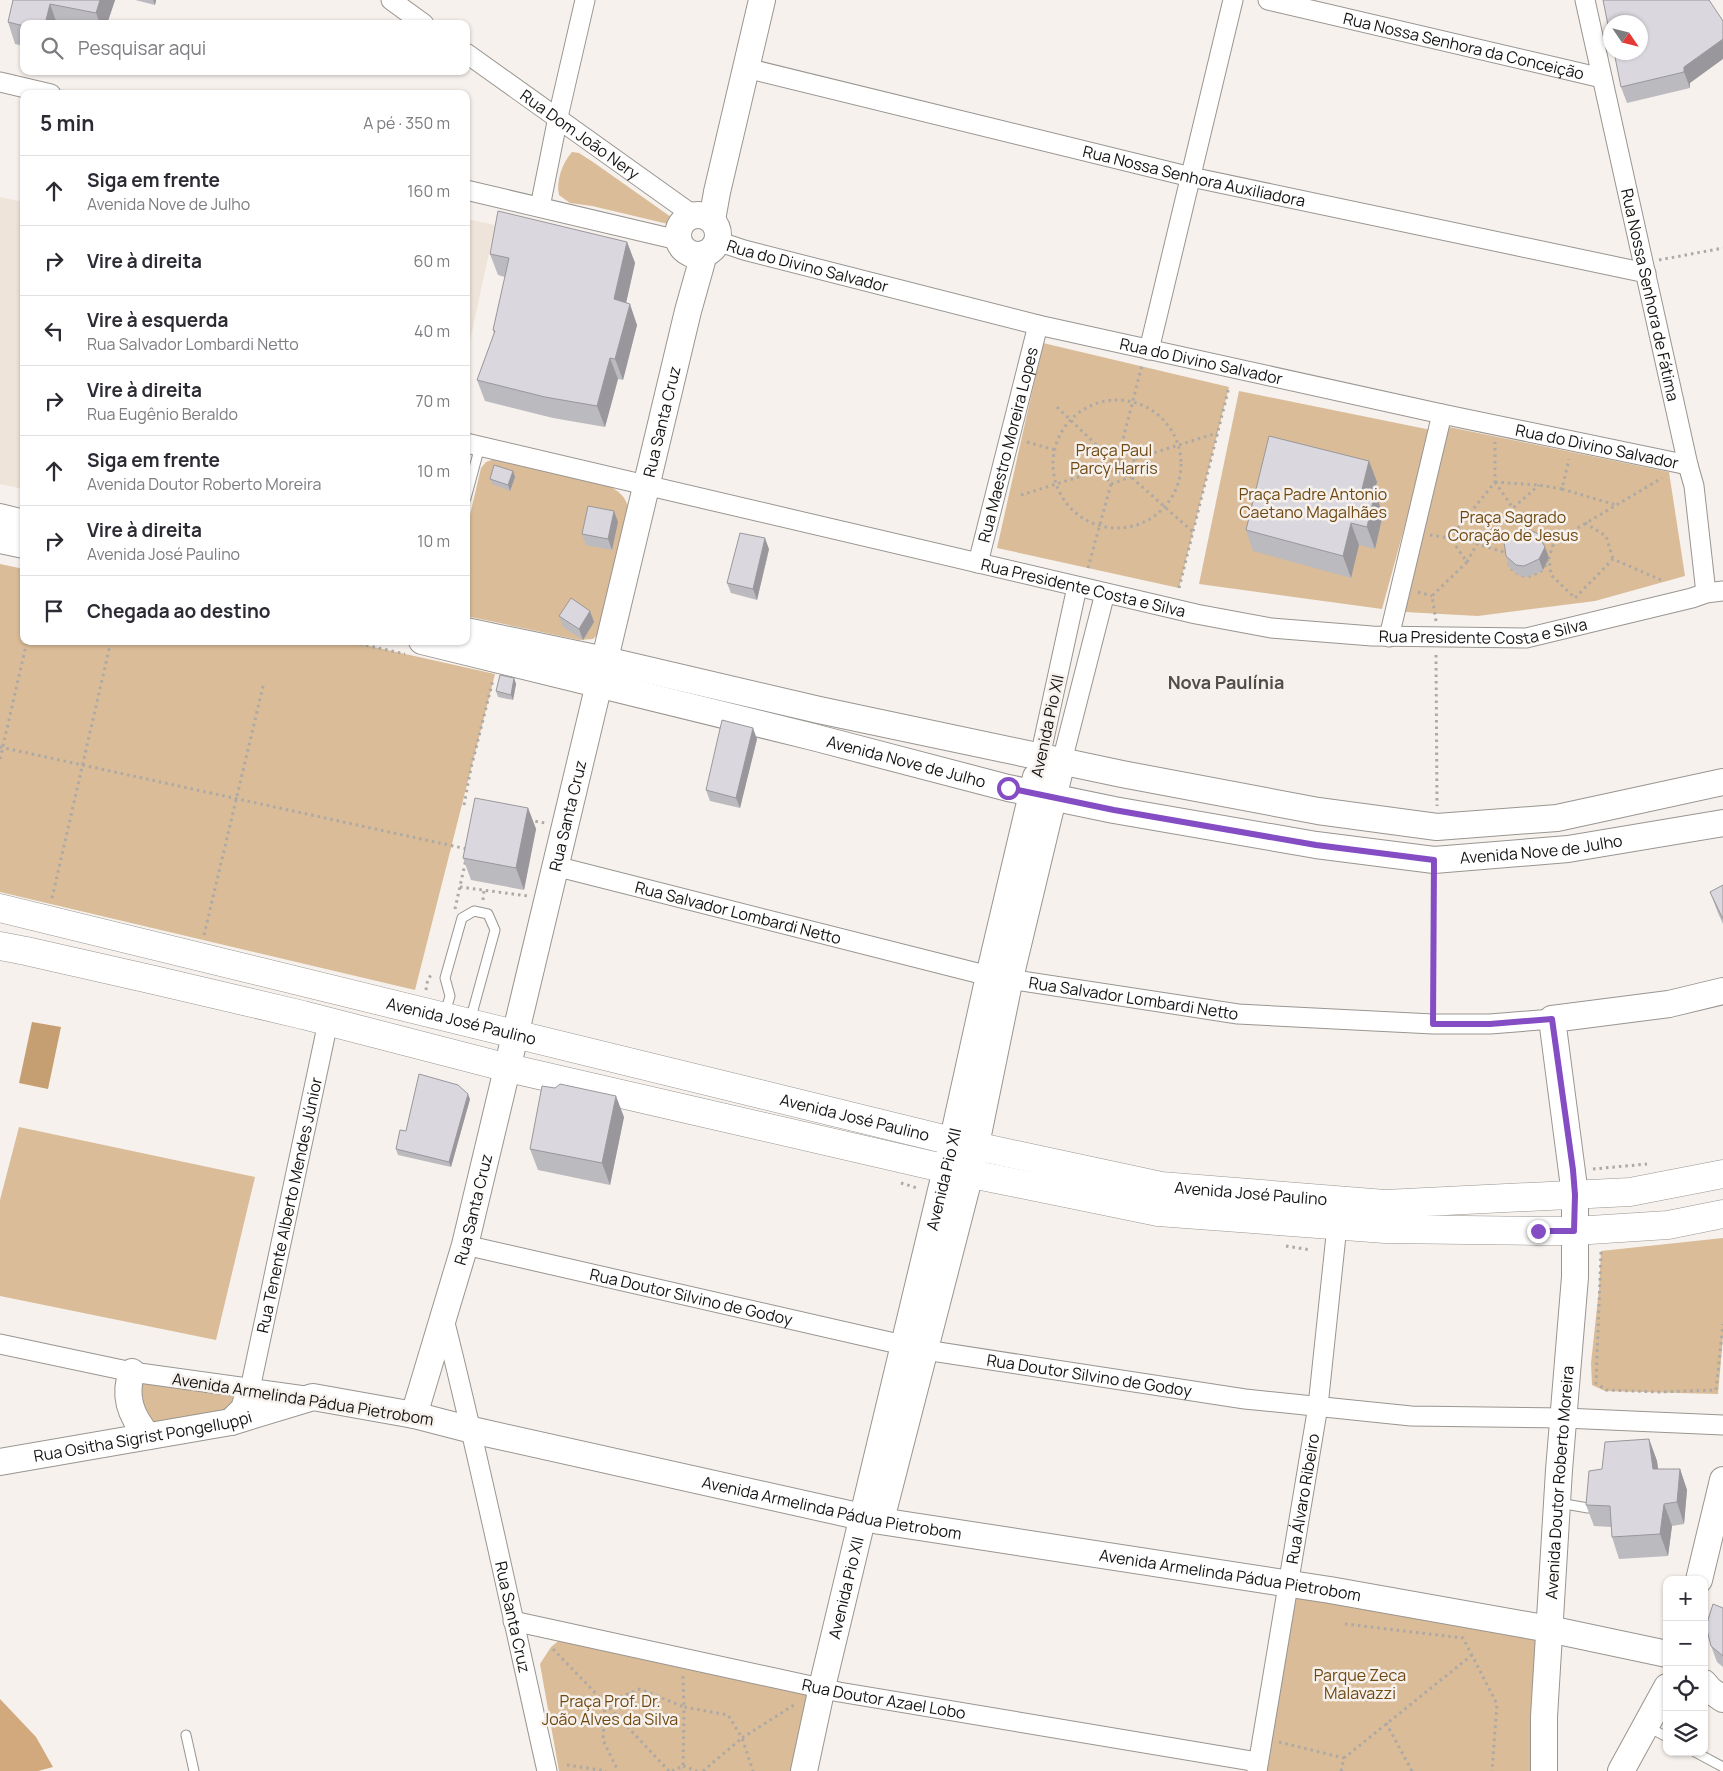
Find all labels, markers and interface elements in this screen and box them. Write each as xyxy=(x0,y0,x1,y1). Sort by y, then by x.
street label: Rua Nossa Senhora da Conceição xyxy=(1341,7,1586,84)
north arrow xyxy=(1603,15,1648,60)
search box xyxy=(20,20,470,75)
icon: search xyxy=(38,34,66,62)
text: Pesquisar aqui xyxy=(78,35,206,61)
street label: Rua Dom João Nery xyxy=(516,84,644,185)
text: 5 min xyxy=(40,109,94,137)
text: A pé · 350 m xyxy=(363,112,450,134)
street label: Rua Nossa Senhora Auxiliadora xyxy=(1081,140,1307,212)
text: Siga em frente xyxy=(87,167,220,193)
icon: ahead xyxy=(40,177,68,205)
text: 160 m xyxy=(407,180,450,202)
street label: Rua Nossa Senhora de Fátima xyxy=(1616,186,1685,403)
text: Avenida Nove de Julho xyxy=(87,193,250,215)
street label: Rua do Divino Salvador xyxy=(724,234,891,297)
icon: right xyxy=(40,247,68,275)
text: Vire à direita xyxy=(87,248,202,274)
text: 60 m xyxy=(414,250,450,272)
text: Vire à esquerda xyxy=(87,307,228,333)
icon: left xyxy=(40,317,68,345)
text: 40 m xyxy=(414,320,450,342)
street label: Rua do Divino Salvador xyxy=(1118,332,1285,390)
text: Rua Salvador Lombardi Netto xyxy=(87,333,299,355)
street label: Rua Maestro Moreira Lopes xyxy=(973,345,1043,545)
street label: Rua Santa Cruz xyxy=(638,364,685,479)
text: Vire à direita xyxy=(87,377,202,403)
icon: right xyxy=(40,387,68,415)
text: 70 m xyxy=(415,390,450,412)
text: Rua Eugênio Beraldo xyxy=(87,403,238,425)
street label: Rua do Divino Salvador xyxy=(1514,419,1681,474)
park label: Praça Paul Parcy Harris xyxy=(1070,439,1158,479)
text: Siga em frente xyxy=(87,447,220,473)
icon: ahead xyxy=(40,457,68,485)
text: 10 m xyxy=(417,460,450,482)
text: Avenida Doutor Roberto Moreira xyxy=(87,473,321,495)
park label: Praça Padre Antonio Caetano Magalhães xyxy=(1239,483,1387,523)
park label: Praça Sagrado Coração de Jesus xyxy=(1448,506,1578,546)
text: Vire à direita xyxy=(87,517,202,543)
icon: right xyxy=(40,527,68,555)
text: 10 m xyxy=(417,530,450,552)
text: Avenida José Paulino xyxy=(87,543,240,565)
street label: Rua Presidente Costa e Silva xyxy=(979,553,1188,622)
icon: arrive xyxy=(40,597,68,625)
text: Chegada ao destino xyxy=(87,598,270,624)
street label: Rua Presidente Costa e Silva xyxy=(1379,613,1589,649)
district label: Nova Paulínia xyxy=(1168,670,1284,694)
street label: Avenida Pio XII xyxy=(1025,673,1069,779)
street label: Avenida Nove de Julho xyxy=(824,730,988,793)
street label: Rua Santa Cruz xyxy=(544,758,591,873)
route start xyxy=(997,777,1020,800)
street label: Avenida Nove de Julho xyxy=(1459,829,1624,869)
street label: Rua Salvador Lombardi Netto xyxy=(633,876,844,949)
street label: Rua Salvador Lombardi Netto xyxy=(1027,971,1240,1025)
street label: Avenida José Paulino xyxy=(384,992,538,1050)
street label: Rua Tenente Alberto Mendes Júnior xyxy=(251,1075,327,1335)
street label: Avenida José Paulino xyxy=(778,1088,932,1146)
street label: Avenida Pio XII xyxy=(921,1126,966,1233)
street label: Rua Santa Cruz xyxy=(449,1152,497,1268)
street label: Avenida José Paulino xyxy=(1174,1176,1328,1210)
route end xyxy=(1527,1220,1550,1243)
street label: Rua Doutor Silvino de Godoy xyxy=(588,1263,795,1331)
street label: Rua Doutor Silvino de Godoy xyxy=(985,1349,1194,1402)
street label: Avenida Doutor Roberto Moreira xyxy=(1540,1365,1579,1600)
street label: Avenida Armelinda Pádua Pietrobom xyxy=(171,1367,435,1431)
street label: Rua Ositha Sigrist Pongelluppi xyxy=(32,1405,255,1467)
street label: Rua Álvaro Ribeiro xyxy=(1281,1432,1324,1566)
street label: Avenida Armelinda Pádua Pietrobom xyxy=(700,1471,963,1544)
street label: Avenida Pio XII xyxy=(823,1534,869,1641)
street label: Avenida Armelinda Pádua Pietrobom xyxy=(1098,1544,1363,1606)
street label: Rua Santa Cruz xyxy=(490,1559,536,1675)
map controls xyxy=(1663,1576,1708,1756)
button: + xyxy=(1663,1576,1708,1621)
button: − xyxy=(1663,1621,1708,1666)
park label: Parque Zeca Malavazzi xyxy=(1314,1664,1406,1704)
button: locate xyxy=(1663,1666,1708,1711)
street label: Rua Doutor Azael Lobo xyxy=(800,1673,967,1724)
park label: Praça Prof. Dr. João Alves da Silva xyxy=(542,1690,678,1730)
button: layers xyxy=(1663,1711,1708,1756)

